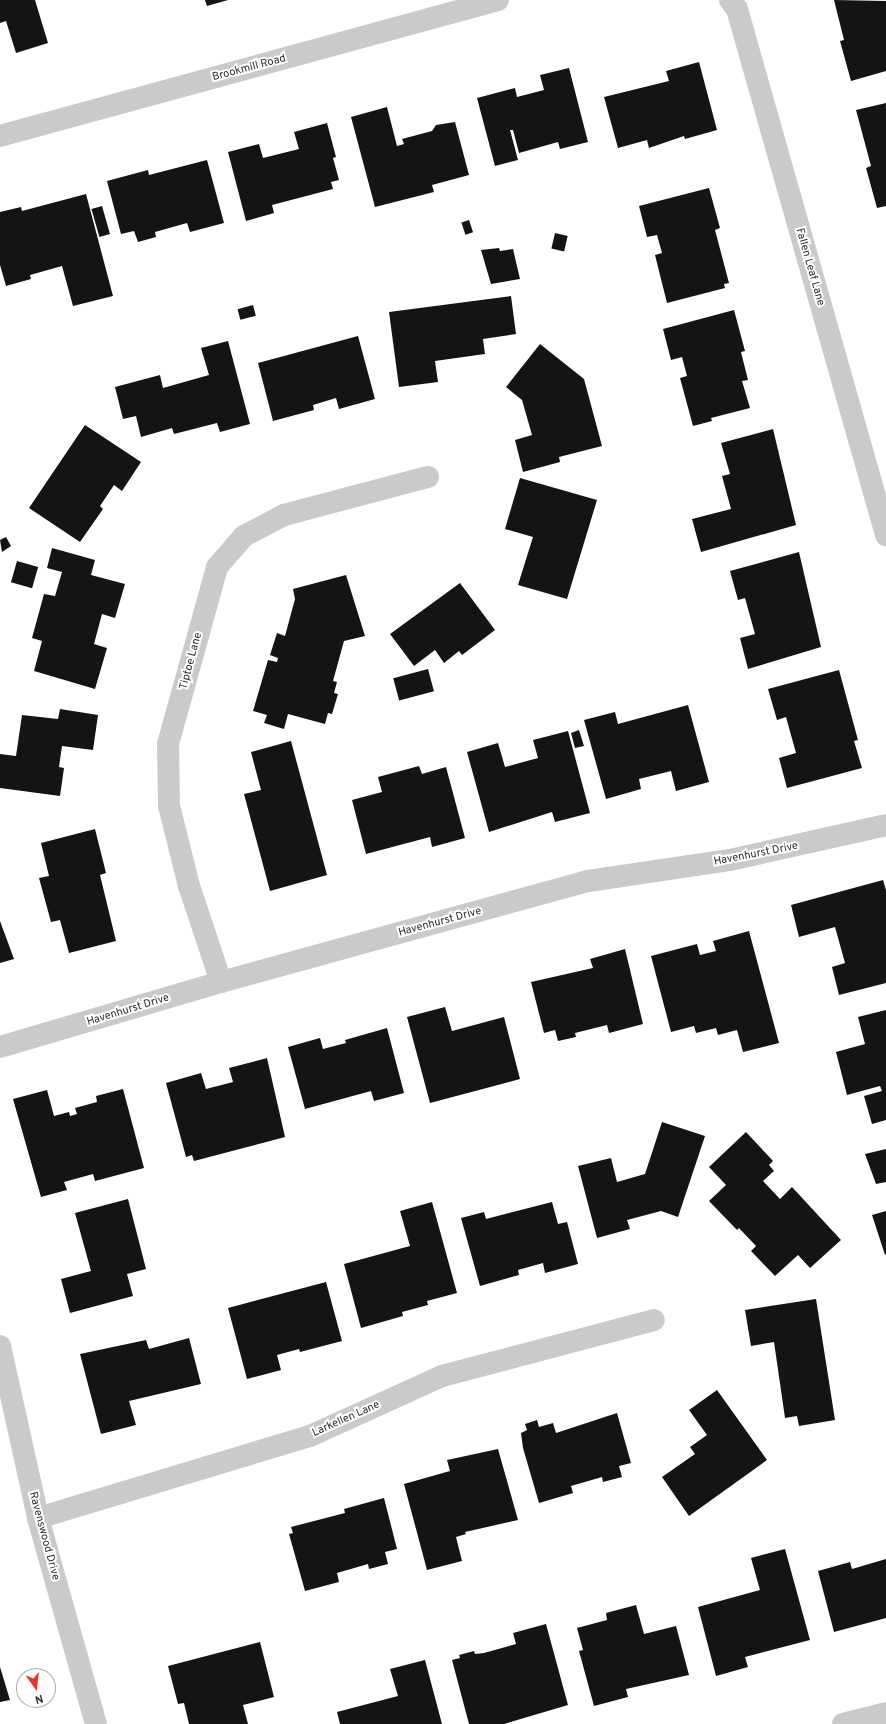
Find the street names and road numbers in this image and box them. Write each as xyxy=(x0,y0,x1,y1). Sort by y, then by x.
street label: Brookmill Road xyxy=(211,52,287,84)
street label: Fallen Leaf Lane xyxy=(793,227,827,307)
street label: Tiptoe Lane xyxy=(177,631,205,691)
street label: Havenhurst Drive xyxy=(713,839,799,869)
street label: Havenhurst Drive xyxy=(397,905,483,939)
street label: Havenhurst Drive xyxy=(85,991,171,1029)
street label: Larkellen Lane xyxy=(310,1398,382,1440)
street label: Ravenswood Drive xyxy=(26,1490,62,1582)

